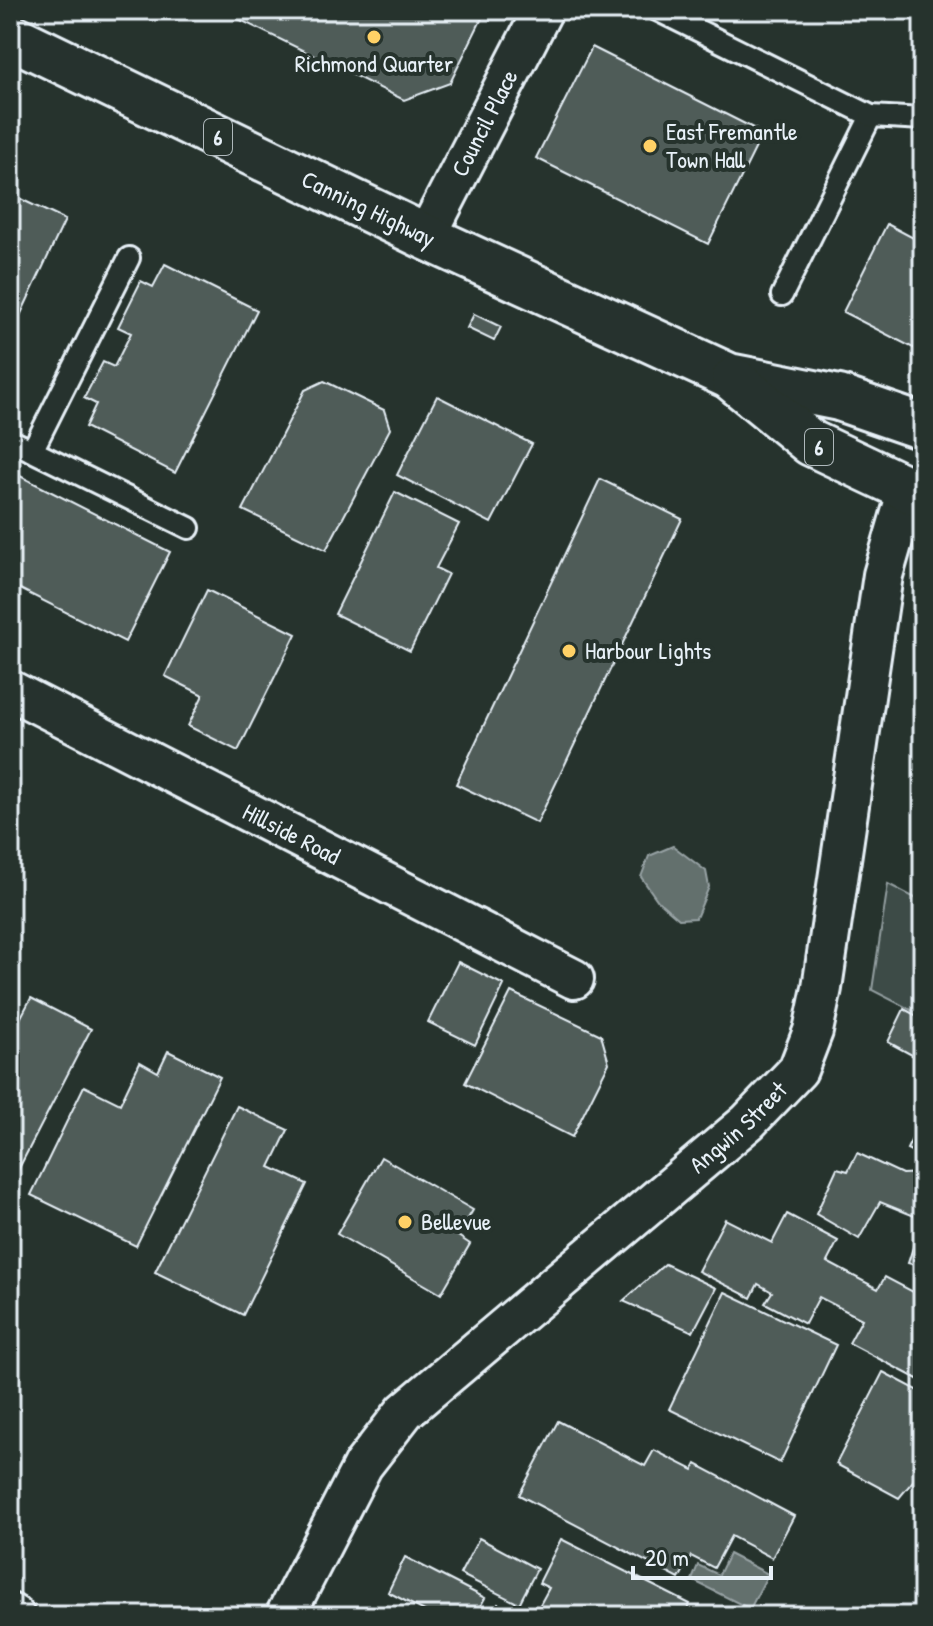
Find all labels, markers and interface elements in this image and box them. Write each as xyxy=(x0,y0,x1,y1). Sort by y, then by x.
marker: Richmond Quarter xyxy=(365,28,383,46)
place label: Richmond Quarter xyxy=(295,47,453,79)
street label: Council Place xyxy=(443,63,525,182)
place label: East Fremantle Town Hall xyxy=(666,115,798,175)
road number: 6 xyxy=(204,119,232,155)
marker: East Fremantle Town Hall xyxy=(641,137,659,155)
street label: Canning Highway xyxy=(297,162,441,254)
road number: 6 xyxy=(805,429,833,465)
place label: Harbour Lights xyxy=(585,634,711,666)
marker: Harbour Lights xyxy=(560,642,578,660)
street label: Hillside Road xyxy=(237,795,346,872)
street label: Angwin Street xyxy=(682,1074,794,1180)
place label: Bellevue xyxy=(421,1205,492,1237)
marker: Bellevue xyxy=(396,1213,414,1231)
scale bar xyxy=(633,1530,771,1580)
text: 20 m xyxy=(645,1541,689,1573)

